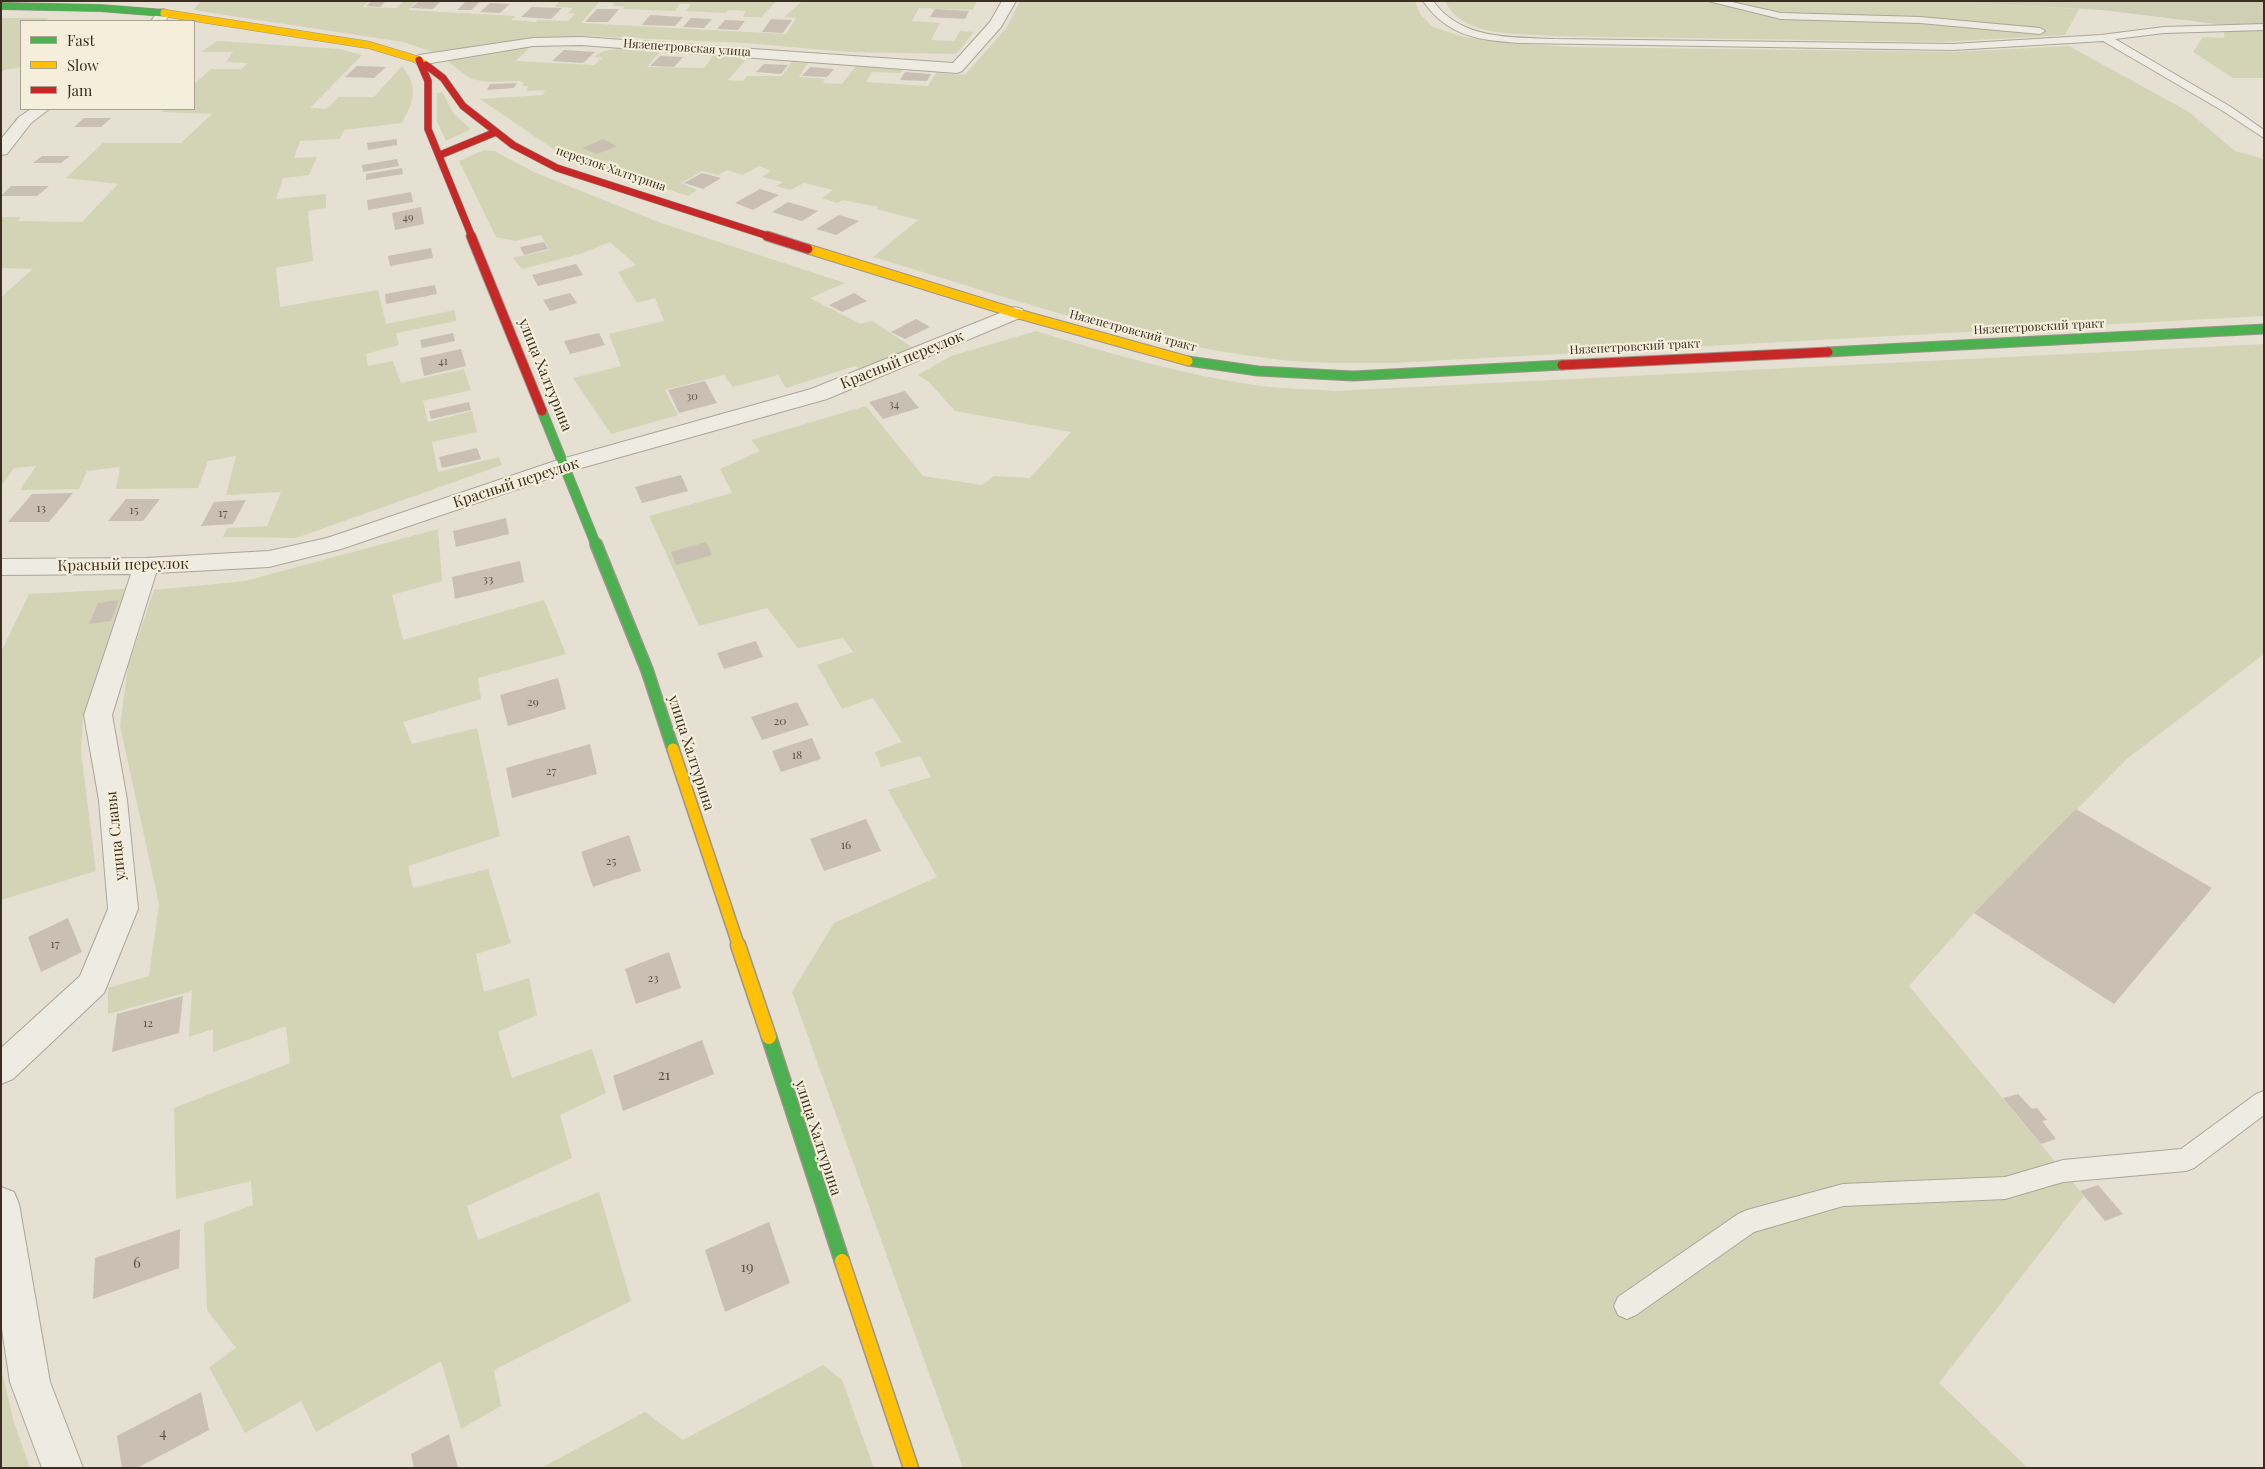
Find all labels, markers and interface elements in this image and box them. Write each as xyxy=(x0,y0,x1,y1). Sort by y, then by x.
legend xyxy=(20,20,195,110)
text: Fast xyxy=(67,30,95,50)
street label: Нязепетровская улица xyxy=(623,36,751,60)
text: Slow xyxy=(67,55,99,75)
text: Jam xyxy=(67,80,92,100)
street label: переулок Халтурина xyxy=(554,143,668,195)
house number: 49 xyxy=(402,211,414,225)
street label: Нязепетровский тракт xyxy=(1068,307,1198,355)
street label: улица Халтурина xyxy=(514,316,576,434)
street label: Нязепетровский тракт xyxy=(1973,316,2105,338)
street label: Красный переулок xyxy=(838,327,966,393)
street label: Нязепетровский тракт xyxy=(1569,336,1701,358)
house number: 41 xyxy=(438,355,448,369)
house number: 30 xyxy=(686,390,698,404)
house number: 34 xyxy=(889,398,899,412)
street label: Красный переулок xyxy=(451,454,581,512)
house number: 13 xyxy=(36,501,46,515)
house number: 15 xyxy=(129,503,139,517)
house number: 17 xyxy=(218,506,228,520)
street label: Красный переулок xyxy=(57,555,189,575)
house number: 33 xyxy=(483,572,493,586)
street label: улица Халтурина xyxy=(664,693,718,813)
house number: 29 xyxy=(527,695,539,709)
house number: 20 xyxy=(774,714,786,728)
house number: 18 xyxy=(792,748,802,762)
house number: 27 xyxy=(546,764,556,778)
street label: улица Славы xyxy=(102,790,130,882)
house number: 16 xyxy=(841,838,851,852)
house number: 25 xyxy=(606,854,616,868)
house number: 17 xyxy=(50,937,60,951)
house number: 23 xyxy=(647,971,659,985)
house number: 12 xyxy=(143,1016,153,1030)
house number: 21 xyxy=(658,1066,670,1084)
street label: улица Халтурина xyxy=(791,1078,845,1198)
house number: 6 xyxy=(133,1254,141,1272)
house number: 19 xyxy=(740,1258,754,1276)
house number: 4 xyxy=(159,1424,167,1442)

